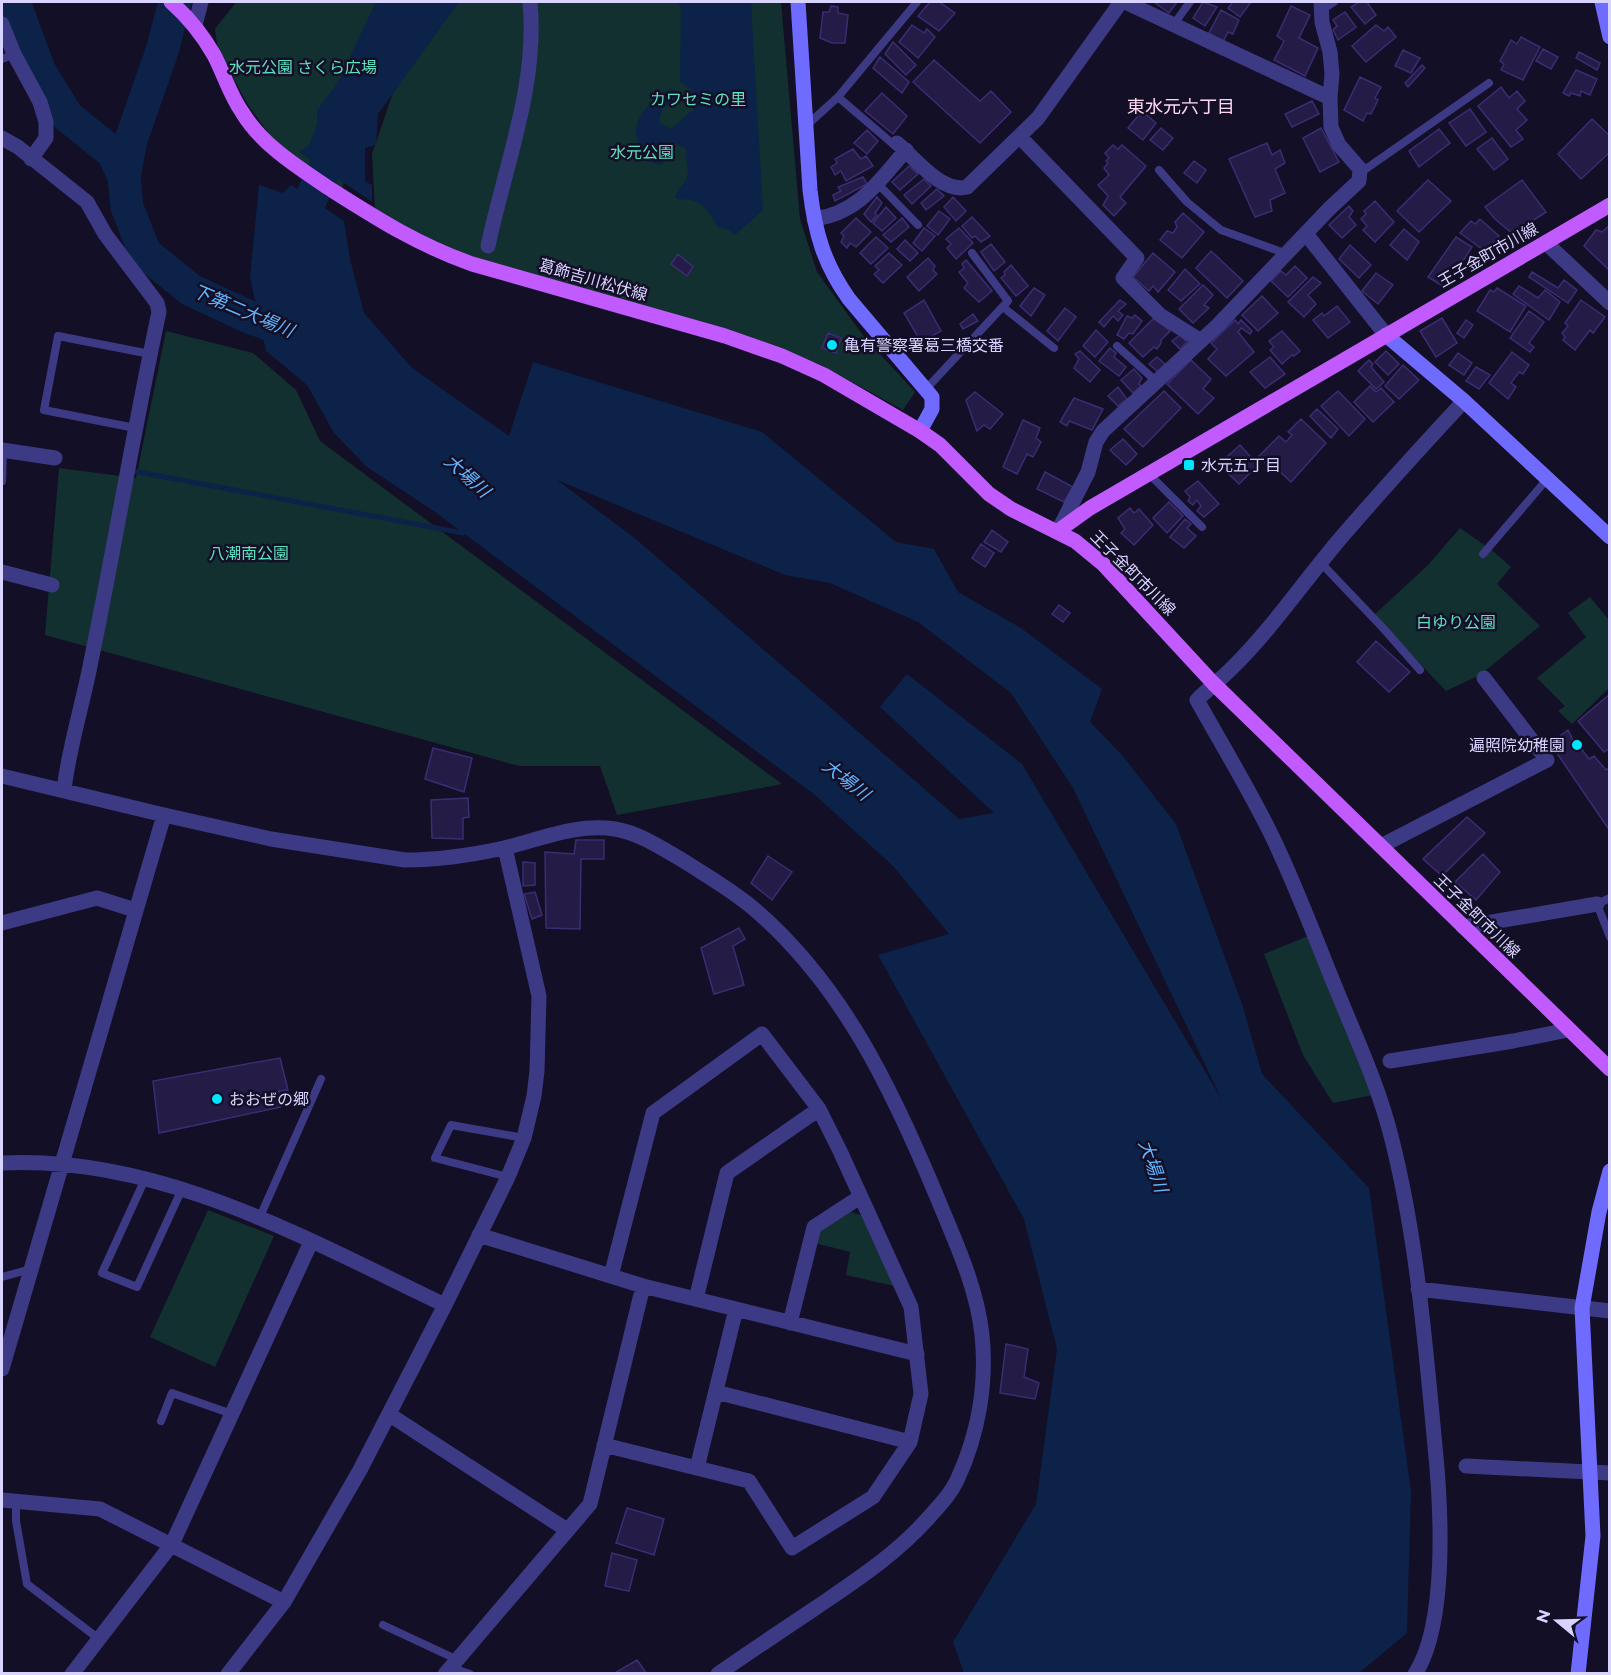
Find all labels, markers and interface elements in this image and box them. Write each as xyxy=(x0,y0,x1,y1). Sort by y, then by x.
park label: 水元公園 さくら広場 xyxy=(229,58,377,77)
park label: カワセミの里 xyxy=(650,90,746,109)
district label: 東水元六丁目 xyxy=(1127,96,1235,118)
park label: 水元公園 xyxy=(610,143,674,162)
street label: 王子金町市川線 xyxy=(1435,219,1541,291)
street label: 葛飾吉川松伏線 xyxy=(537,255,649,305)
water label: 下第二大場川 xyxy=(189,280,299,343)
place label: 亀有警察署葛三橋交番 xyxy=(844,336,1004,355)
marker: 亀有警察署葛三橋交番 xyxy=(825,338,839,352)
water label: 大場川 xyxy=(440,450,496,504)
place label: 水元五丁目 xyxy=(1201,456,1281,475)
marker: 水元五丁目 xyxy=(1182,458,1196,472)
street label: 王子金町市川線 xyxy=(1087,527,1179,619)
park label: 八潮南公園 xyxy=(209,544,289,563)
park label: 白ゆり公園 xyxy=(1416,613,1496,632)
place label: 遍照院幼稚園 xyxy=(1469,736,1565,755)
marker: 遍照院幼稚園 xyxy=(1570,738,1584,752)
water label: 大場川 xyxy=(818,755,876,807)
street label: 王子金町市川線 xyxy=(1430,870,1524,962)
place label: おおぜの郷 xyxy=(229,1090,309,1109)
marker: おおぜの郷 xyxy=(210,1092,224,1106)
water label: 大場川 xyxy=(1134,1137,1173,1197)
north arrow xyxy=(1527,1591,1587,1651)
text: N xyxy=(1532,1607,1554,1625)

